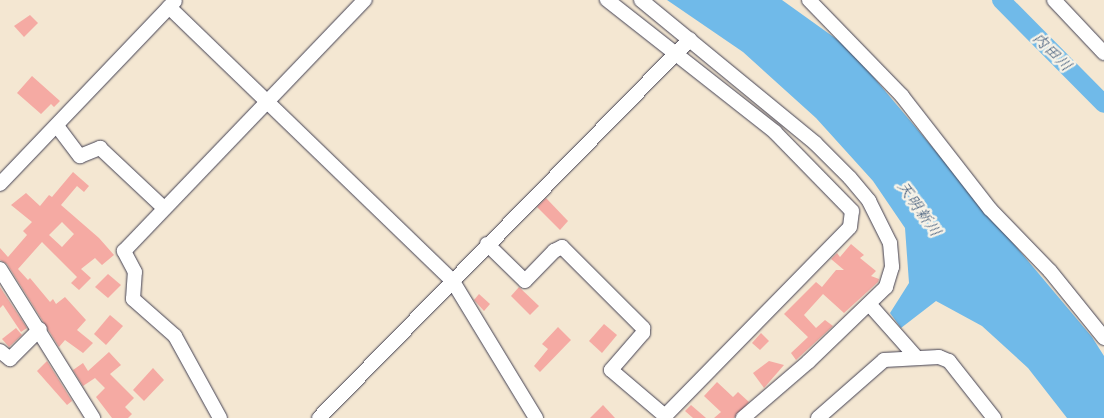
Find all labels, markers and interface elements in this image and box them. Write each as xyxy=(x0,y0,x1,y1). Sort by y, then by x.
water label: 内田川 xyxy=(1028,28,1076,76)
water label: 天明新川 xyxy=(893,177,945,241)

